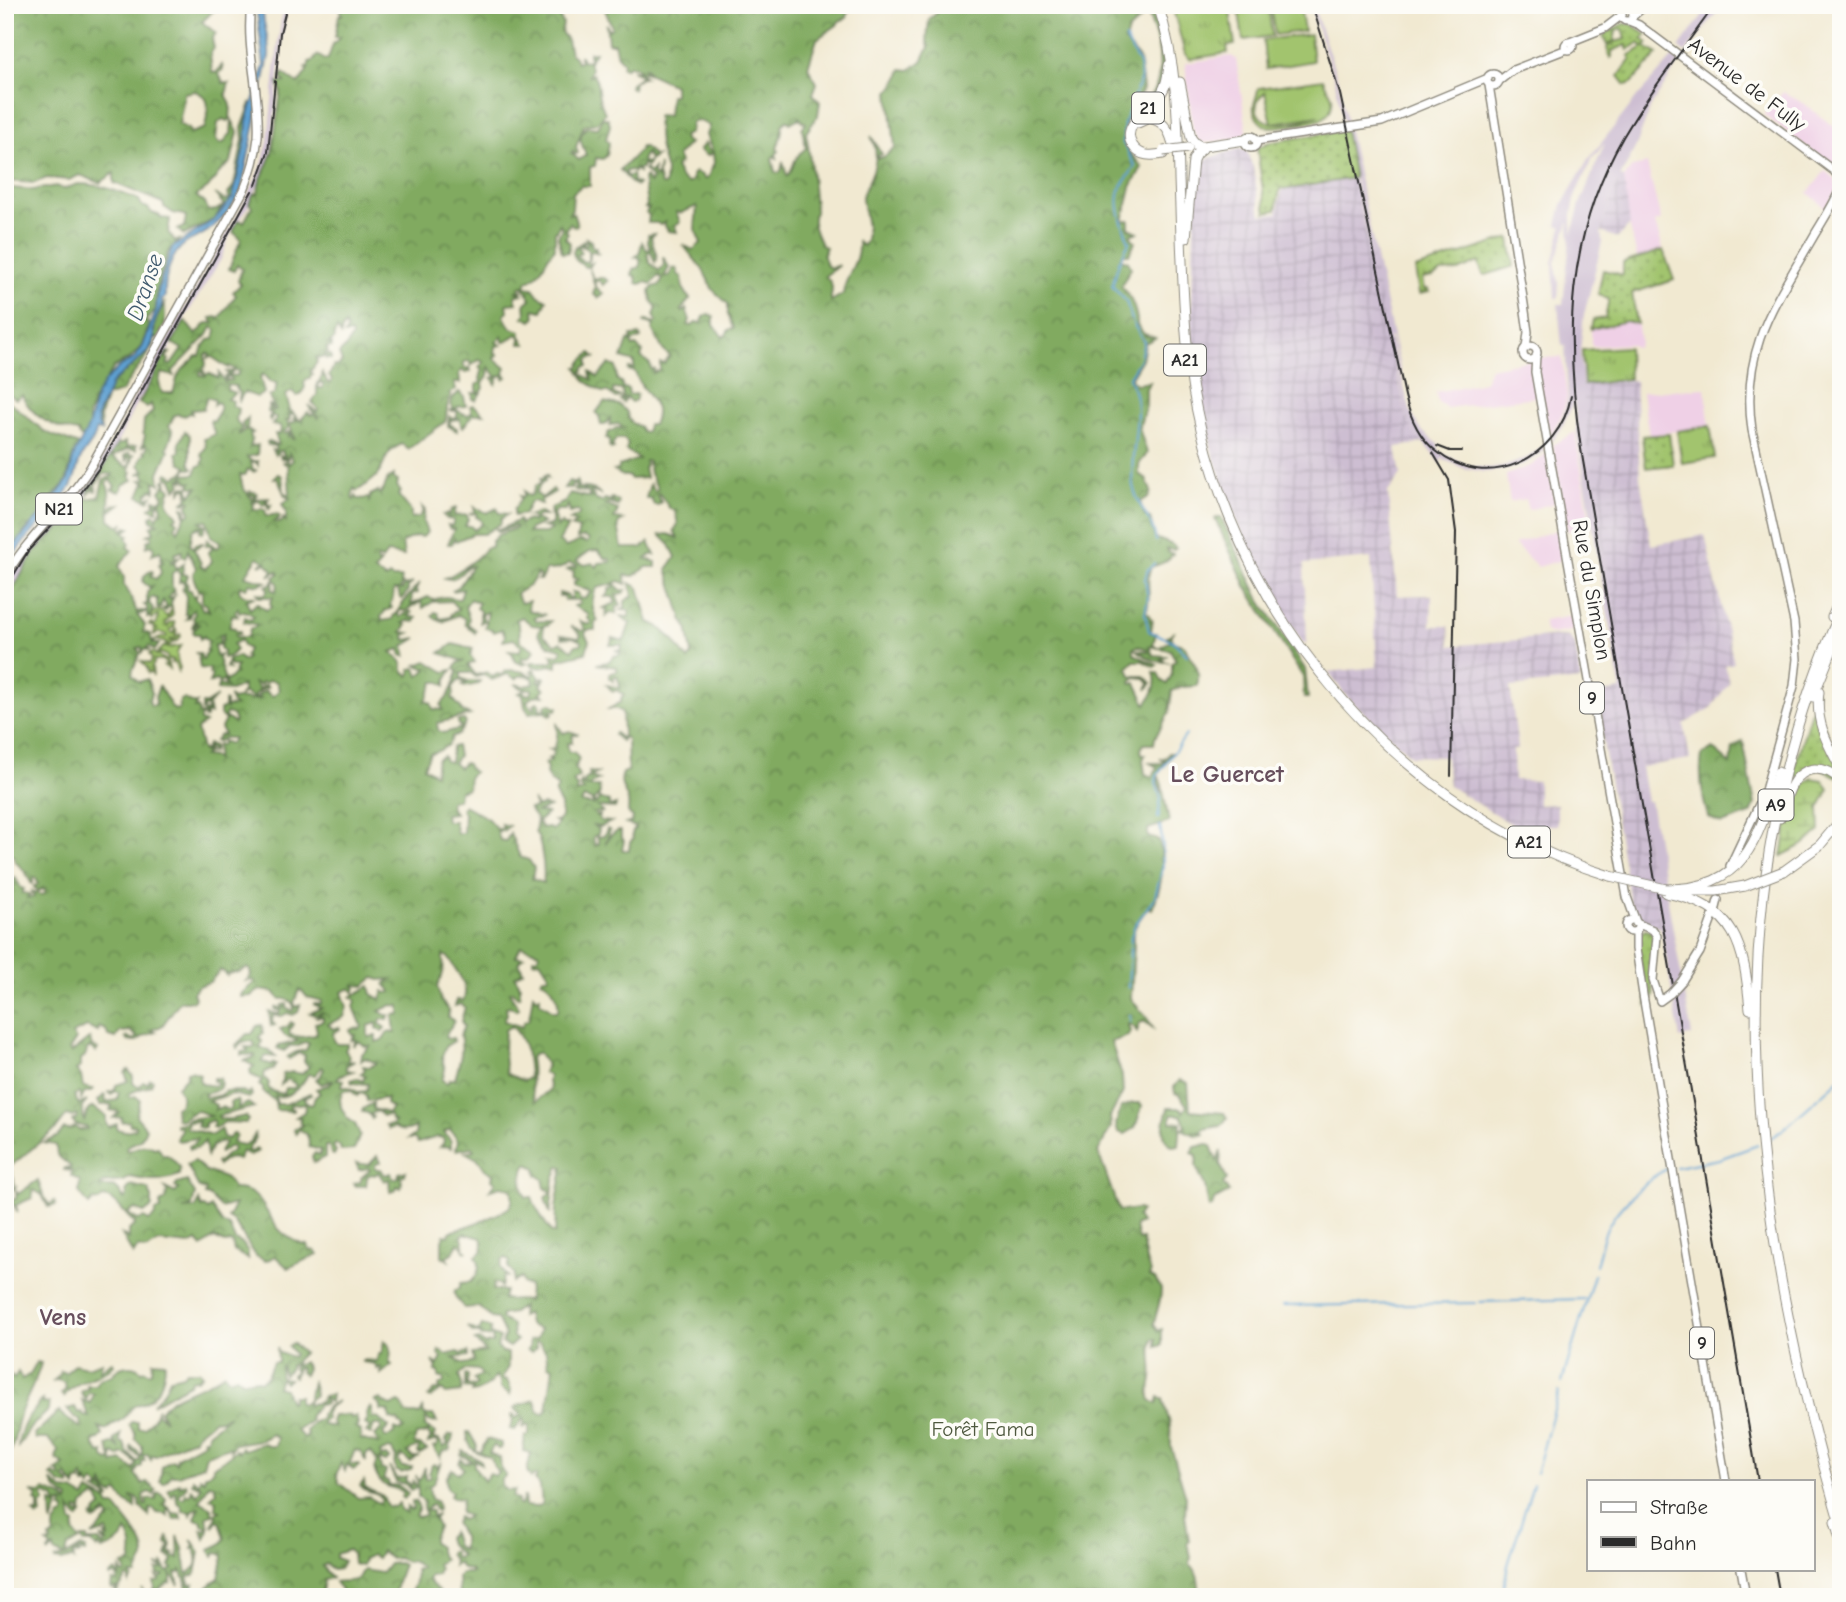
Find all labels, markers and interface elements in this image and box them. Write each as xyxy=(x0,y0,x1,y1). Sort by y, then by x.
street label: Avenue de Fully xyxy=(1683,32,1811,136)
road number: 21 xyxy=(1132,92,1164,124)
water label: Dranse xyxy=(121,250,169,324)
road number: A21 xyxy=(1164,344,1206,376)
road number: N21 xyxy=(36,494,82,524)
street label: Rue du Simplon xyxy=(1568,518,1616,662)
road number: 9 xyxy=(1580,682,1604,713)
district label: Le Guercet xyxy=(1170,760,1285,788)
road number: A9 xyxy=(1758,790,1794,820)
road number: A21 xyxy=(1508,827,1550,858)
district label: Vens xyxy=(40,1303,86,1331)
road number: 9 xyxy=(1690,1328,1714,1358)
park label: Forêt Fama xyxy=(931,1417,1035,1441)
legend xyxy=(1587,1480,1814,1570)
text: Straße xyxy=(1650,1495,1708,1519)
text: Bahn xyxy=(1650,1531,1697,1555)

